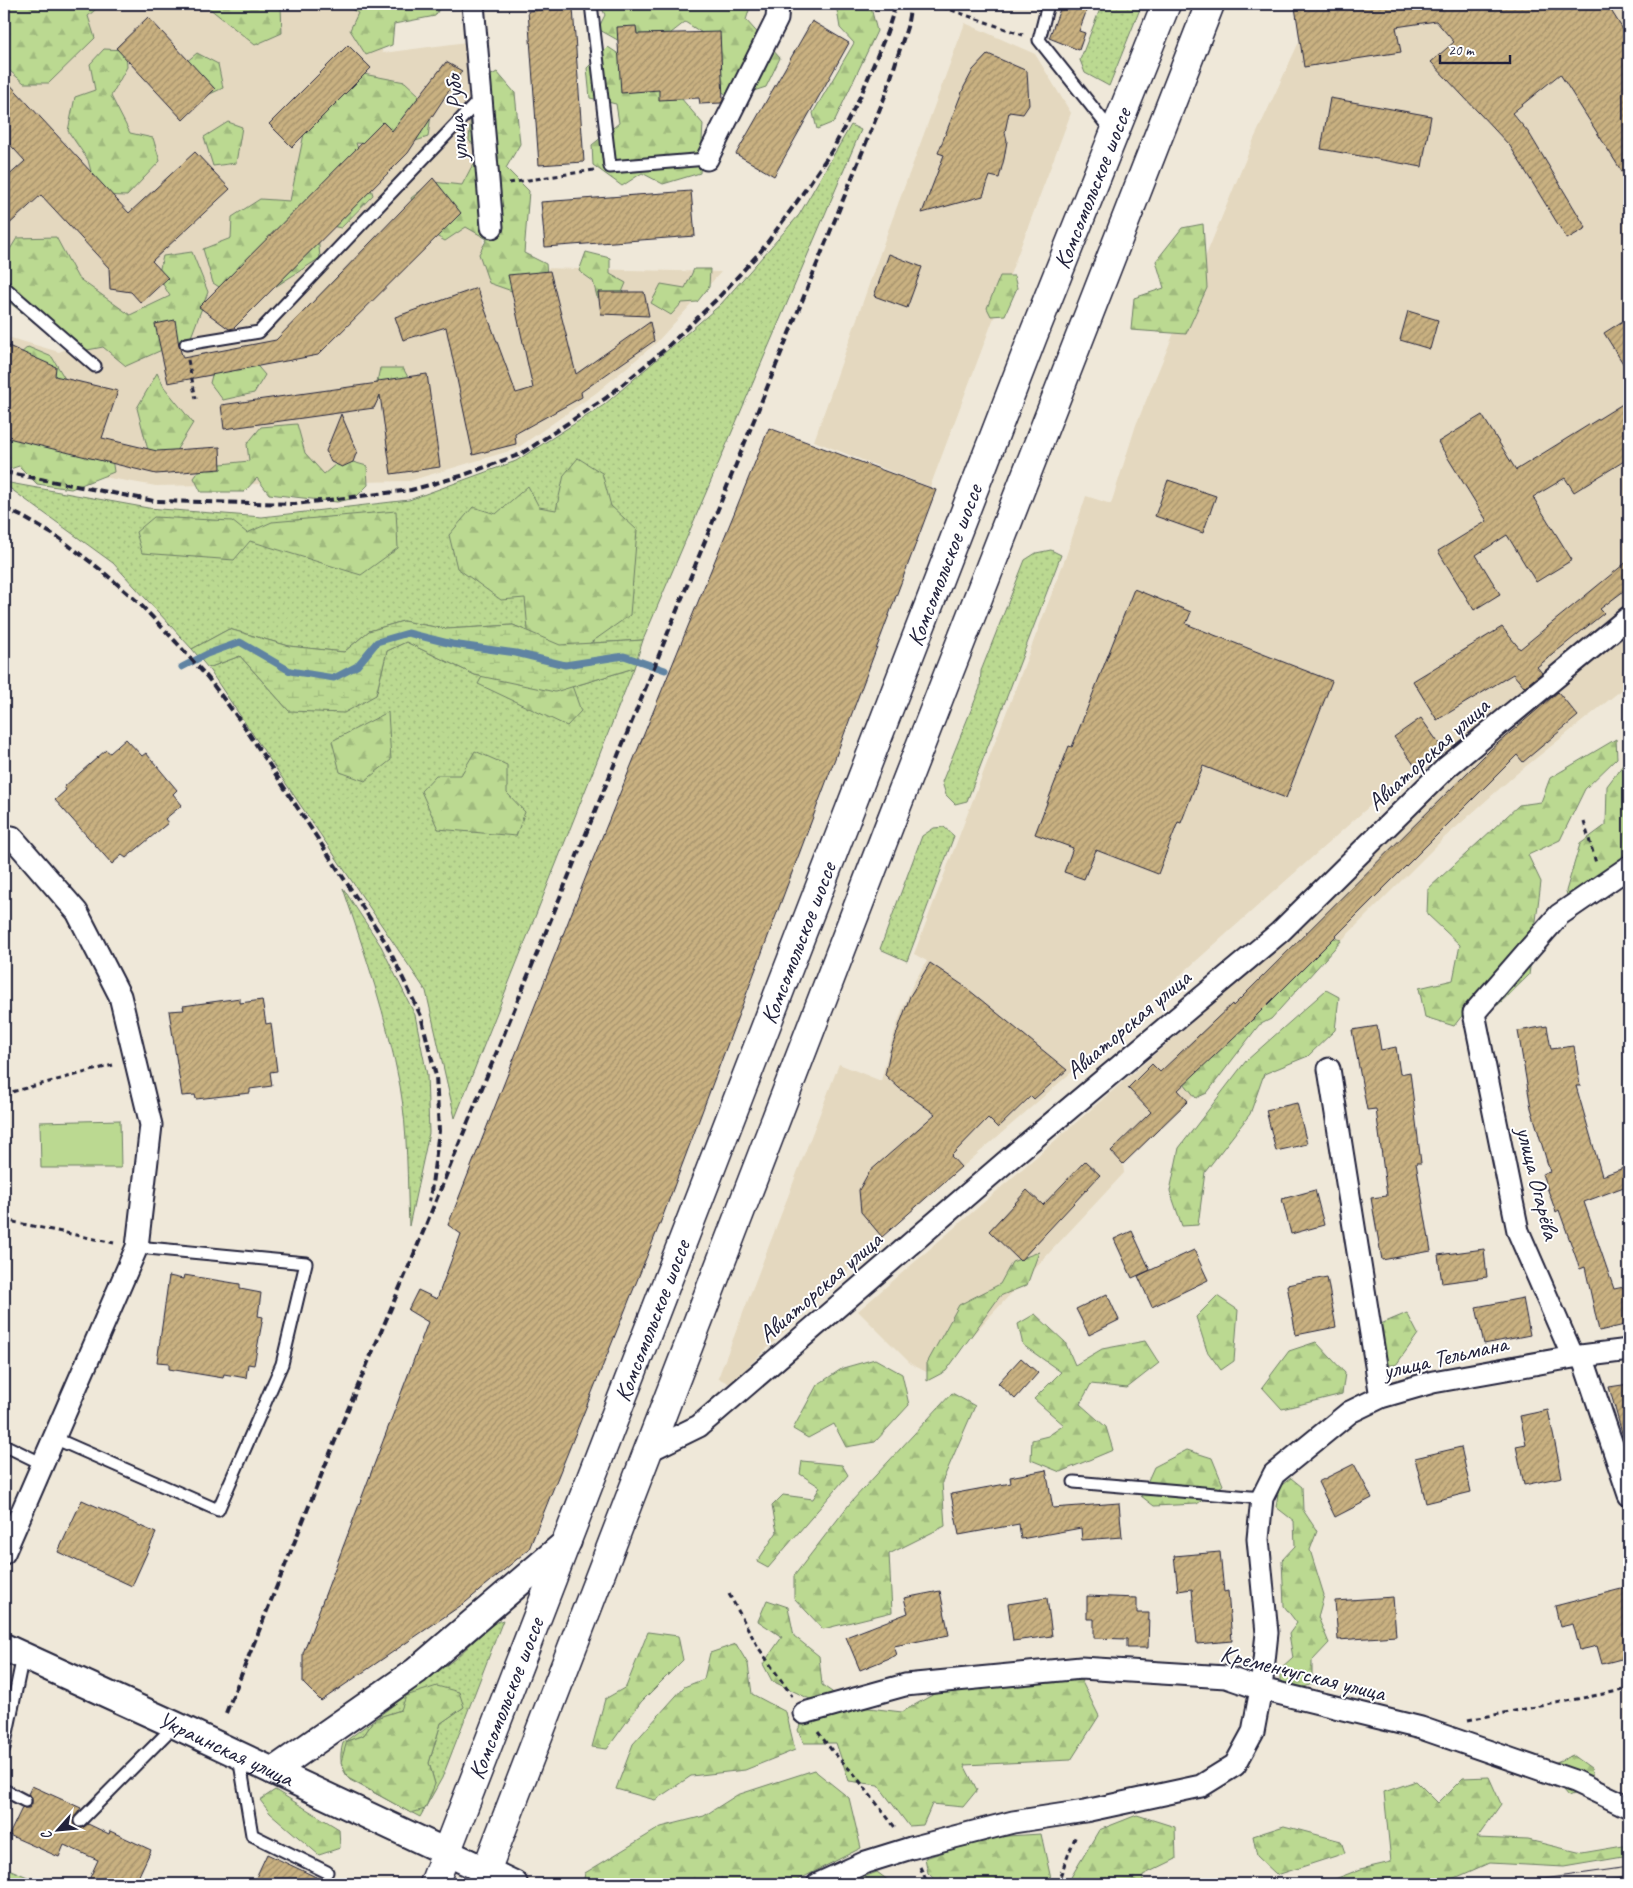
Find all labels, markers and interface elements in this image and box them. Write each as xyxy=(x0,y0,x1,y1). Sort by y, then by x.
scale bar xyxy=(1440,32,1510,64)
text: 20 m xyxy=(1448,41,1475,60)
street label: улица Рубо xyxy=(437,71,475,165)
street label: Комсомольское шоссе xyxy=(1047,101,1139,273)
street label: Комсомольское шоссе xyxy=(899,478,990,650)
street label: Авиаторская улица xyxy=(1361,690,1496,817)
street label: Комсомольское шоссе xyxy=(753,856,844,1028)
street label: Авиаторская улица xyxy=(1059,962,1198,1085)
street label: улица Огарёва xyxy=(1509,1122,1567,1244)
street label: Авиаторская улица xyxy=(752,1224,889,1349)
street label: Комсомольское шоссе xyxy=(607,1234,698,1406)
street label: улица Тельмана xyxy=(1378,1328,1512,1386)
street label: Комсомольское шоссе xyxy=(461,1611,551,1783)
street label: Кременчугская улица xyxy=(1218,1638,1390,1708)
street label: Украинская улица xyxy=(153,1704,300,1794)
north arrow xyxy=(32,1806,82,1856)
text: С xyxy=(37,1827,56,1843)

